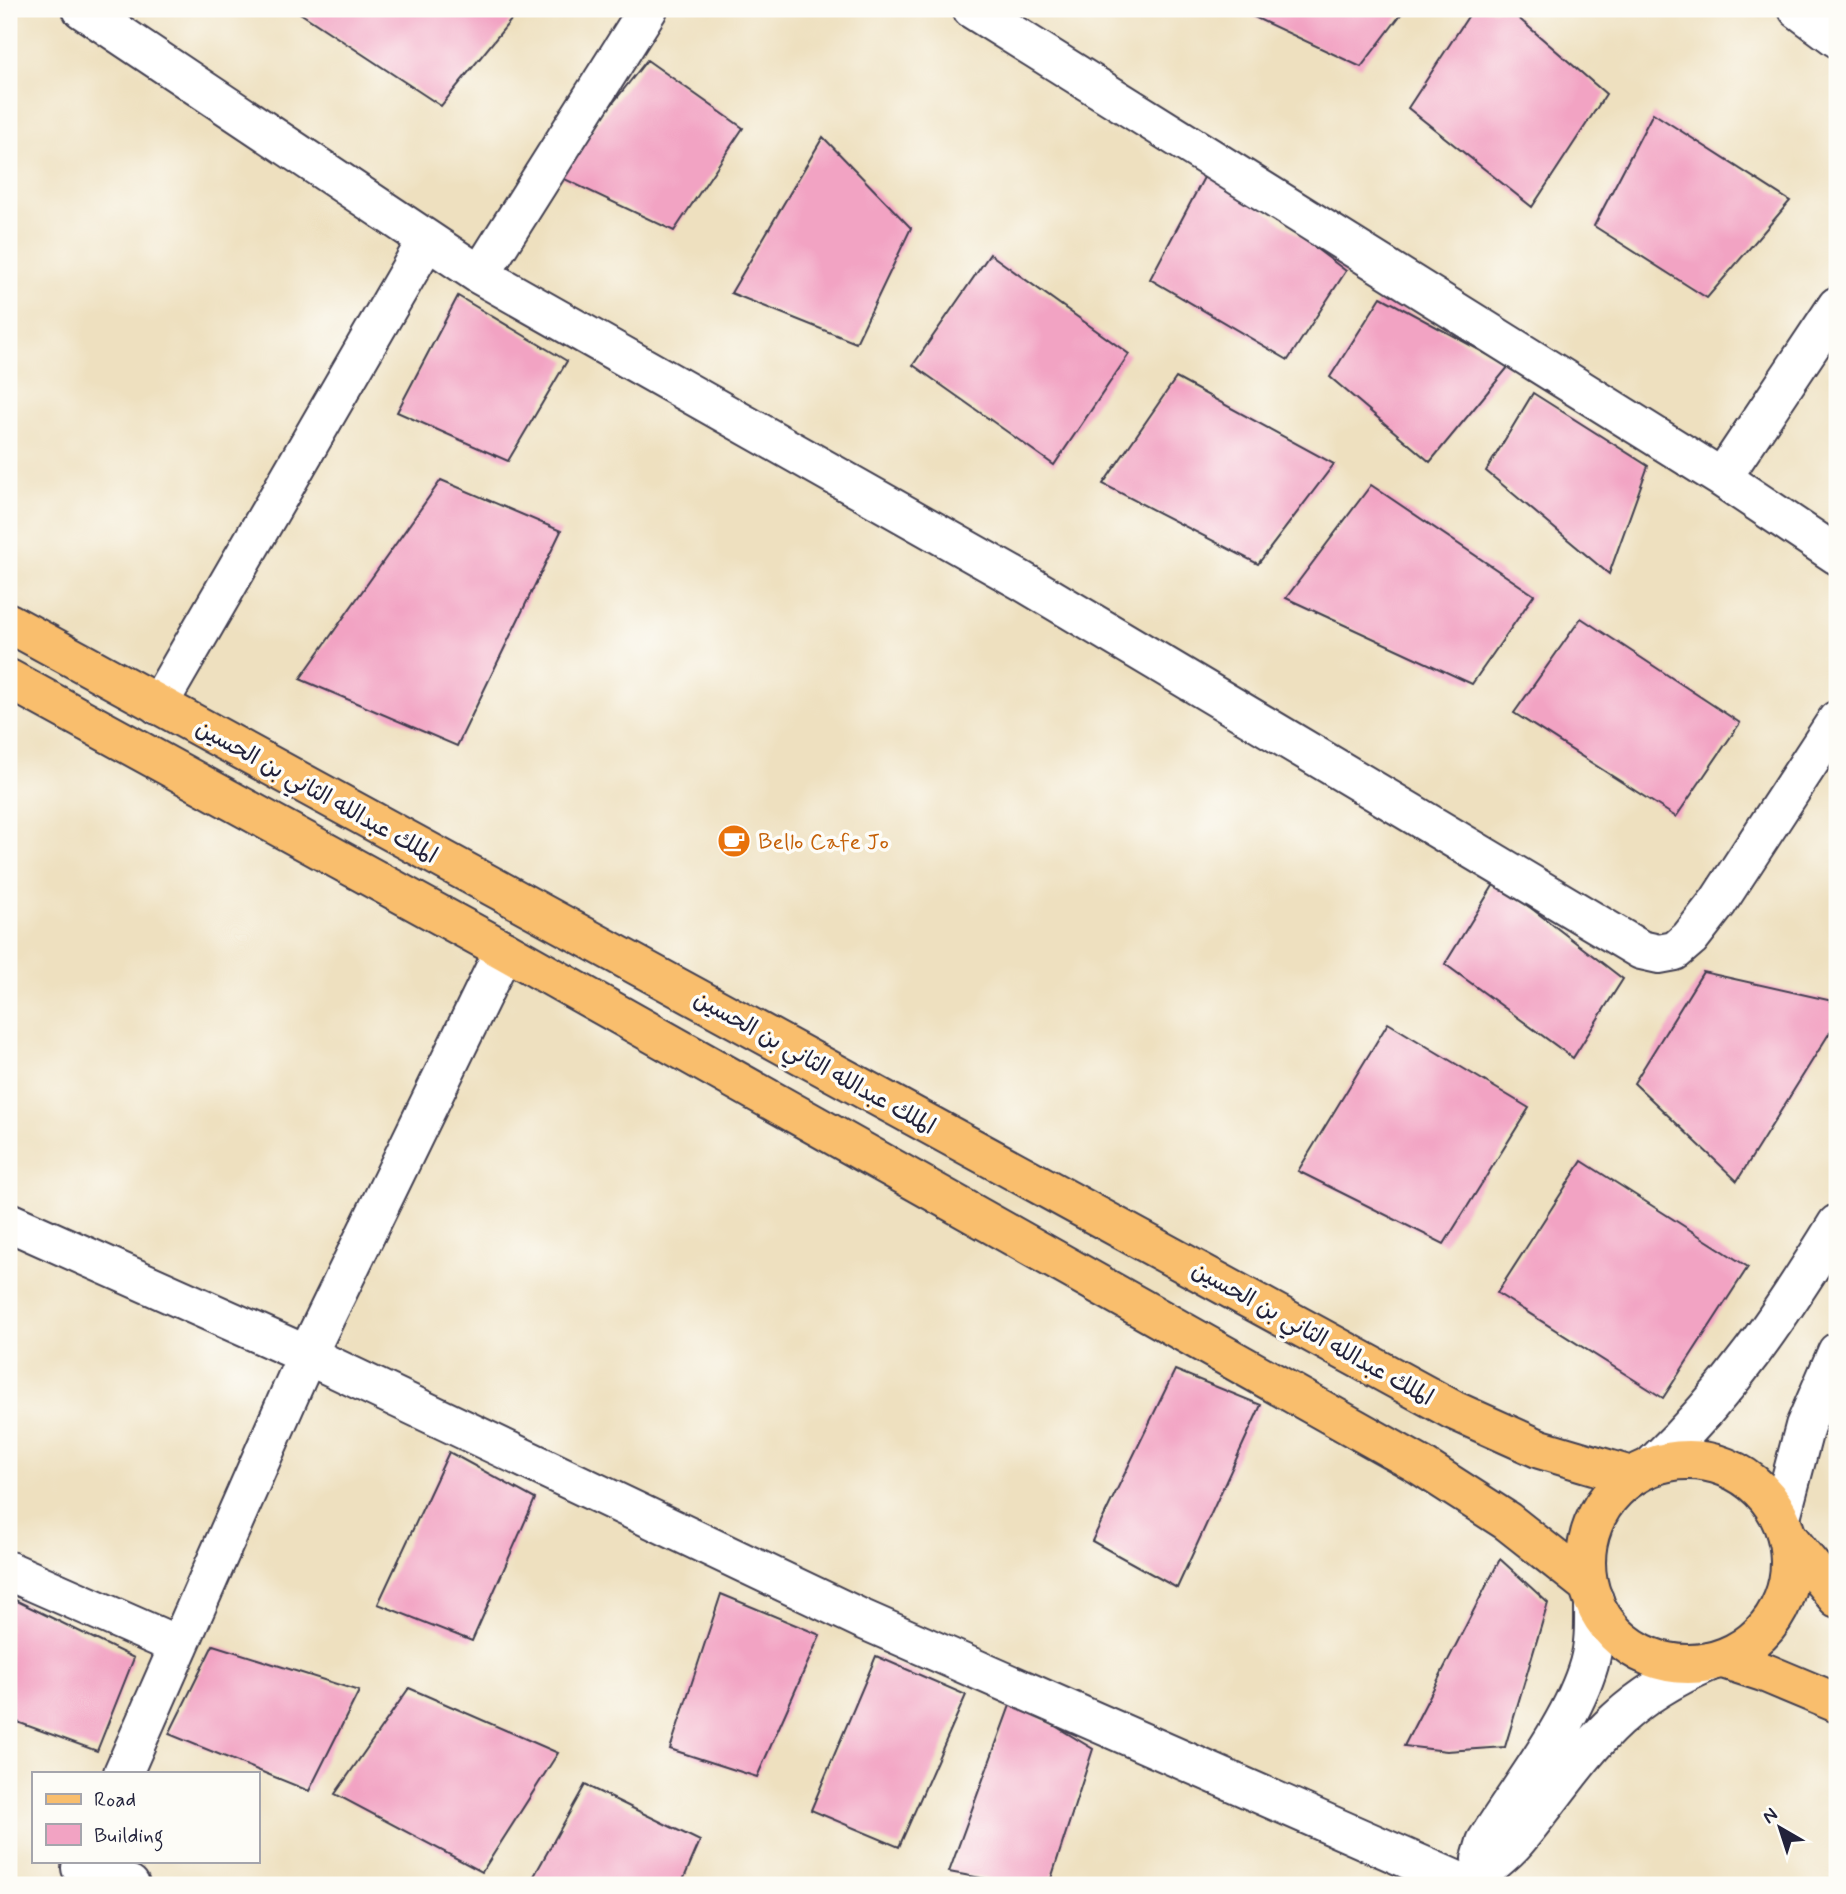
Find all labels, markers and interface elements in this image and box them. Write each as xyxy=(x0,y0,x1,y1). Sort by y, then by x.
street label: الملك عبدالله الثاني بن الحسين xyxy=(188,714,442,875)
cafe icon: Bello Cafe Jo xyxy=(715,822,753,860)
place label: Bello Cafe Jo xyxy=(758,828,889,858)
street label: الملك عبدالله الثاني بن الحسين xyxy=(686,985,940,1146)
street label: الملك عبدالله الثاني بن الحسين xyxy=(1184,1256,1438,1417)
legend xyxy=(32,1772,259,1862)
text: Road xyxy=(94,1786,136,1814)
north arrow xyxy=(1744,1792,1814,1862)
text: N xyxy=(1757,1802,1783,1830)
text: Building xyxy=(94,1822,164,1852)

